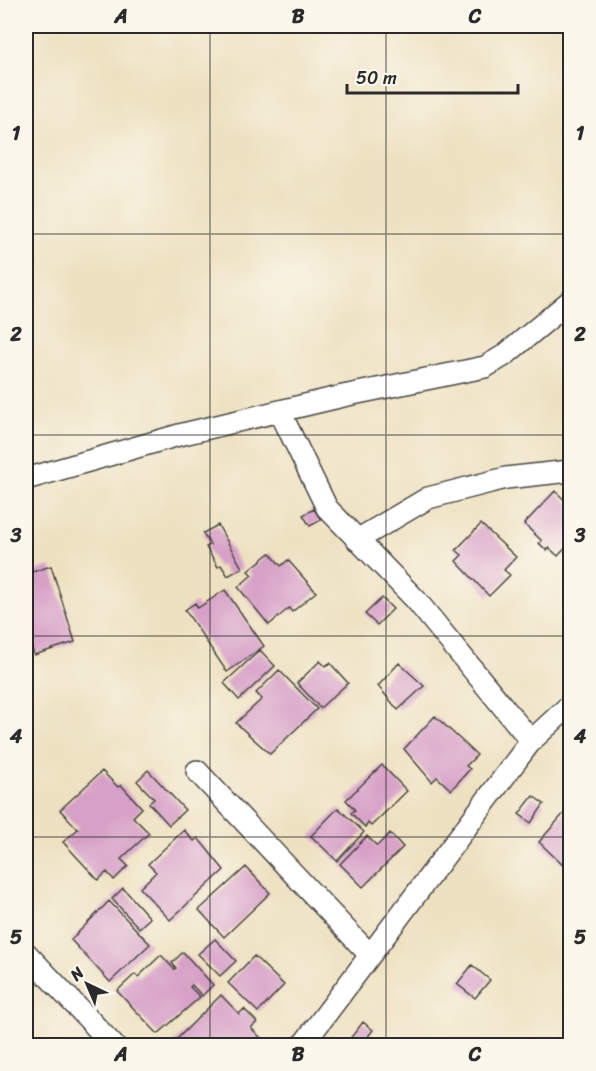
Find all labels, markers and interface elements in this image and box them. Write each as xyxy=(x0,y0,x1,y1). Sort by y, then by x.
text: A xyxy=(113,0,128,34)
text: B xyxy=(292,0,305,34)
text: C xyxy=(468,0,482,34)
scale bar xyxy=(347,57,518,95)
text: 50 m xyxy=(356,62,397,94)
text: 1 xyxy=(12,116,21,151)
text: 1 xyxy=(576,116,585,151)
text: 2 xyxy=(9,317,22,352)
text: 2 xyxy=(573,317,586,352)
text: 3 xyxy=(10,518,22,553)
text: 3 xyxy=(574,518,586,553)
text: 4 xyxy=(9,719,23,754)
text: 4 xyxy=(573,719,587,754)
text: 5 xyxy=(10,920,22,955)
text: 5 xyxy=(574,920,586,955)
north arrow xyxy=(57,954,117,1014)
text: N xyxy=(62,959,92,989)
text: A xyxy=(113,1037,128,1071)
text: B xyxy=(292,1037,305,1071)
text: C xyxy=(468,1037,482,1071)

